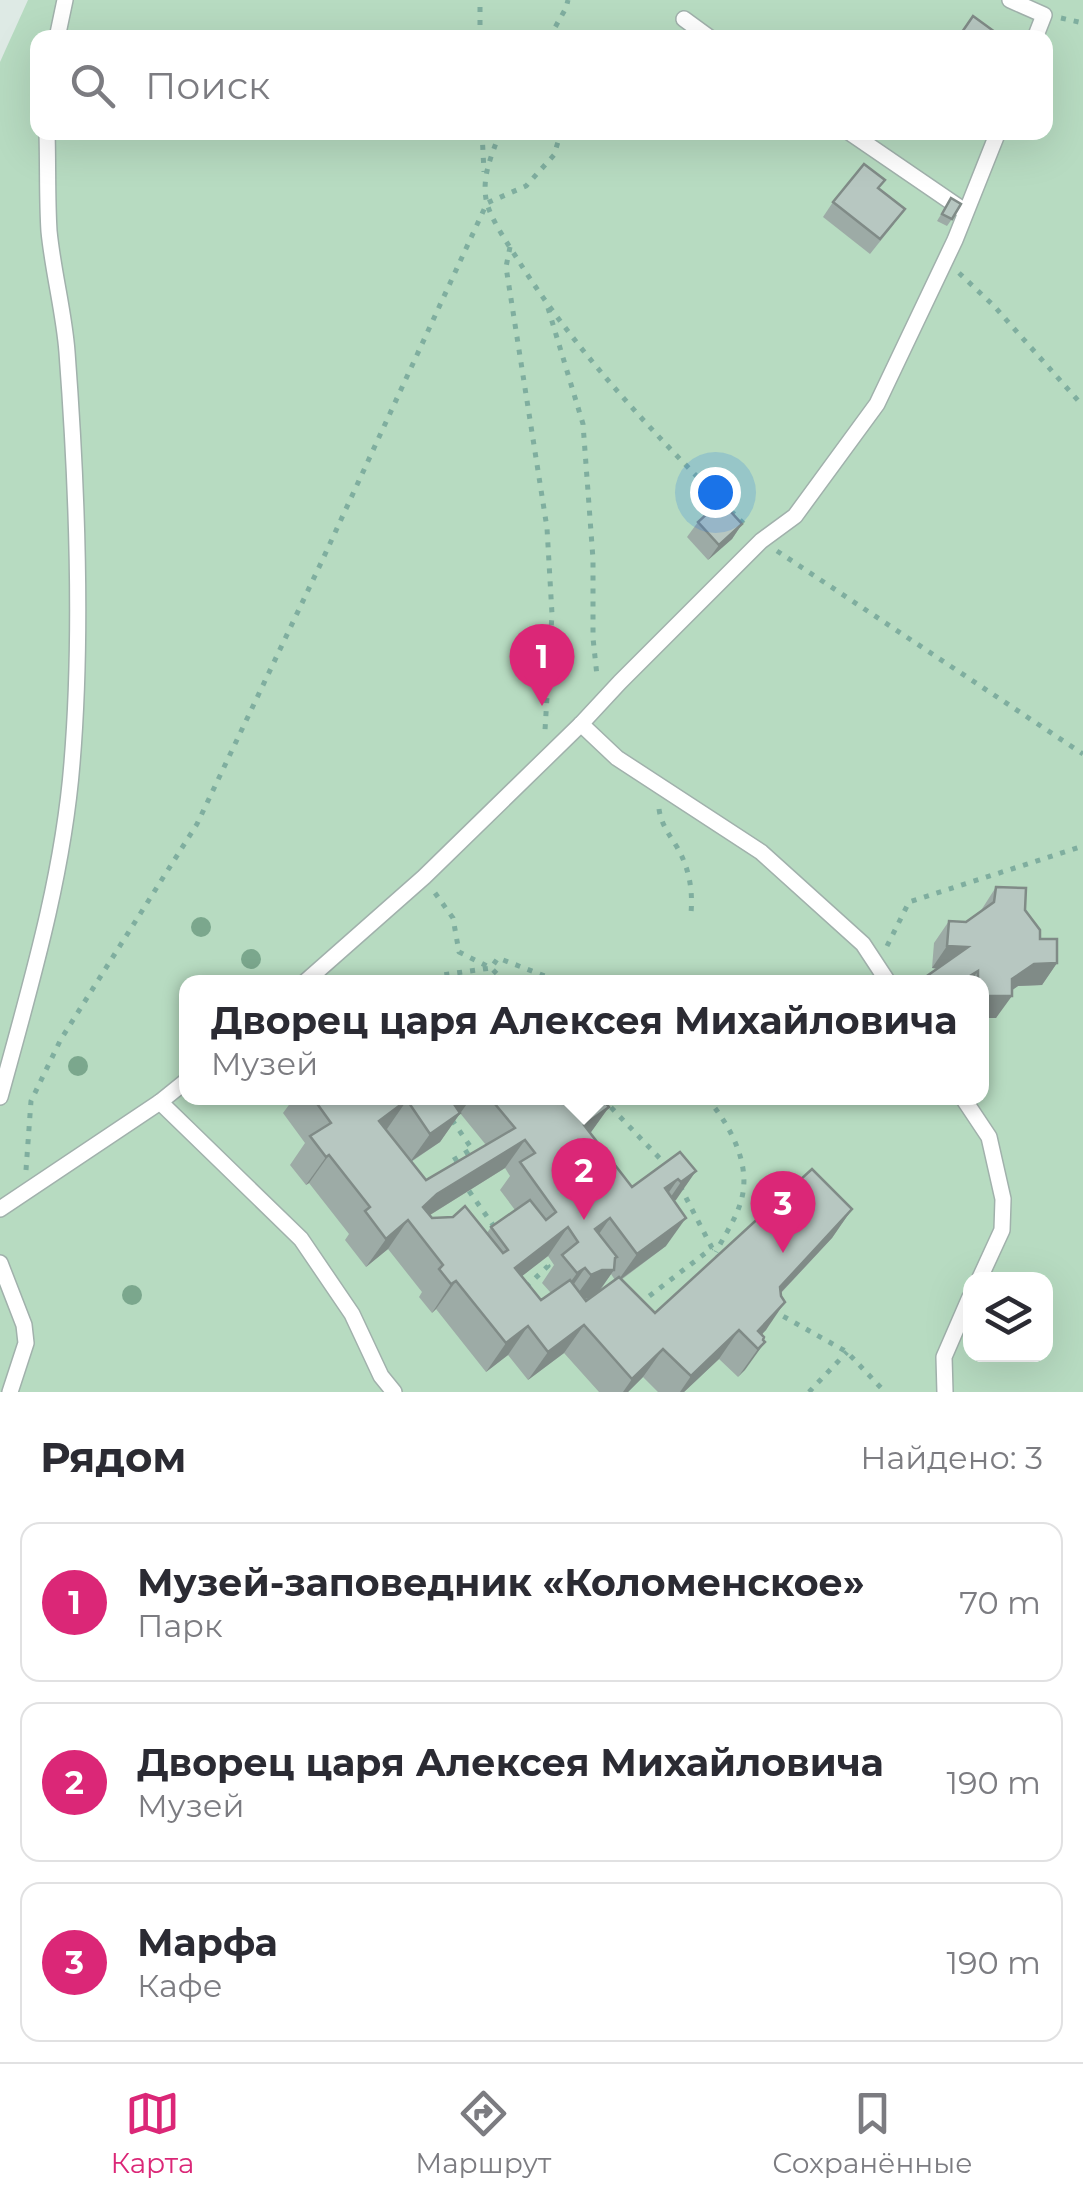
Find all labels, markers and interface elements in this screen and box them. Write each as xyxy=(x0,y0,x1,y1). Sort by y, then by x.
search box xyxy=(30,30,1053,140)
icon: search xyxy=(65,58,120,113)
text: Поиск xyxy=(145,62,270,109)
your location xyxy=(690,467,741,518)
pin: 1 xyxy=(510,624,574,706)
popup xyxy=(179,975,989,1105)
text: Дворец царя Алексея Михайловича xyxy=(211,997,957,1044)
text: Музей xyxy=(211,1044,318,1083)
pin: 2 xyxy=(552,1138,616,1220)
pin: 3 xyxy=(750,1170,816,1253)
map controls xyxy=(963,1272,1053,1362)
button: layers xyxy=(963,1272,1053,1362)
text: Рядом xyxy=(40,1431,187,1483)
text: Найдено: 3 xyxy=(860,1438,1043,1477)
text: Музей-заповедник «Коломенское» xyxy=(137,1559,865,1606)
text: 1 xyxy=(68,1583,81,1622)
text: 70 m xyxy=(959,1583,1041,1622)
text: Парк xyxy=(137,1606,223,1645)
text: Дворец царя Алексея Михайловича xyxy=(137,1739,884,1786)
text: 2 xyxy=(65,1763,84,1802)
text: 190 m xyxy=(946,1763,1041,1802)
text: Музей xyxy=(137,1786,245,1825)
text: Марфа xyxy=(137,1919,278,1966)
text: 3 xyxy=(65,1943,84,1982)
text: 190 m xyxy=(946,1943,1041,1982)
text: Кафе xyxy=(137,1966,223,2005)
tab: Карта xyxy=(110,2086,194,2180)
tab: Маршрут xyxy=(415,2086,551,2180)
tab: Сохранённые xyxy=(772,2086,973,2180)

